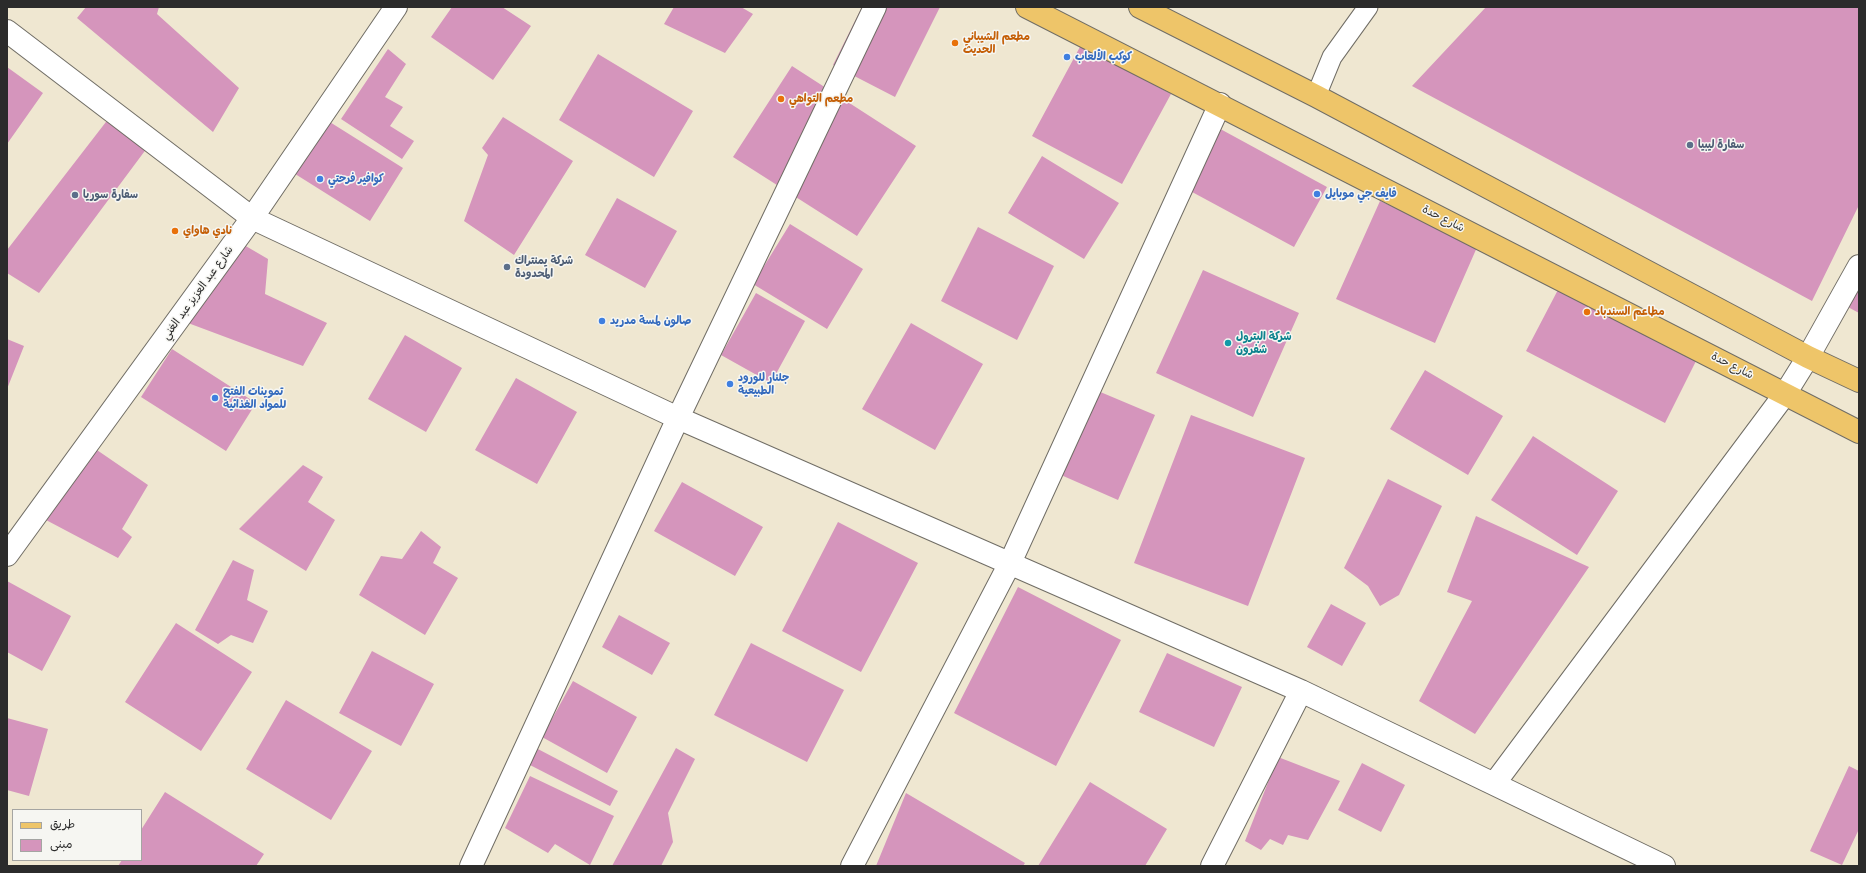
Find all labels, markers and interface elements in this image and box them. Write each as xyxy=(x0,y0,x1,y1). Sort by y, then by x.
place label: مطعم الشيباني الحديث xyxy=(963,30,1030,56)
marker: مطعم الشيباني الحديث xyxy=(950,38,960,48)
place label: كوكب الألعاب xyxy=(1075,50,1132,64)
marker: كوكب الألعاب xyxy=(1062,52,1072,62)
place label: مطعم التواهي xyxy=(789,92,853,106)
marker: مطعم التواهي xyxy=(776,94,786,104)
place label: سفارة ليبيا xyxy=(1698,138,1744,152)
marker: سفارة ليبيا xyxy=(1685,140,1695,150)
place label: كوافير فرحتي xyxy=(328,172,384,186)
marker: كوافير فرحتي xyxy=(315,174,325,184)
place label: فايف جي موبايل xyxy=(1325,187,1397,201)
place label: سفارة سوريا xyxy=(83,188,138,202)
marker: فايف جي موبايل xyxy=(1312,189,1322,199)
marker: سفارة سوريا xyxy=(70,190,80,200)
street label: شارع حدة xyxy=(1420,203,1466,235)
place label: نادي هاواي xyxy=(183,224,232,238)
marker: نادي هاواي xyxy=(170,226,180,236)
street label: شارع عبد العزيز عبد الغني xyxy=(160,244,236,342)
place label: شركة يمنتراك المحدودة xyxy=(515,254,573,280)
marker: شركة يمنتراك المحدودة xyxy=(502,262,512,272)
place label: مطاعم السندباد xyxy=(1595,305,1665,319)
marker: مطاعم السندباد xyxy=(1582,307,1592,317)
place label: صالون لمسة مدريد xyxy=(610,314,691,328)
marker: صالون لمسة مدريد xyxy=(597,316,607,326)
place label: شركة البترول شفرون xyxy=(1236,330,1292,356)
marker: شركة البترول شفرون xyxy=(1223,338,1233,348)
street label: شارع حدة xyxy=(1709,350,1755,382)
place label: جلنار للورود الطبيعية xyxy=(738,371,789,397)
marker: جلنار للورود الطبيعية xyxy=(725,379,735,389)
place label: تموينات الفتح للمواد الغذائية xyxy=(223,385,286,411)
marker: تموينات الفتح للمواد الغذائية xyxy=(210,393,220,403)
legend xyxy=(12,809,142,861)
text: طريق xyxy=(50,817,75,832)
text: مبنى xyxy=(50,837,73,852)

